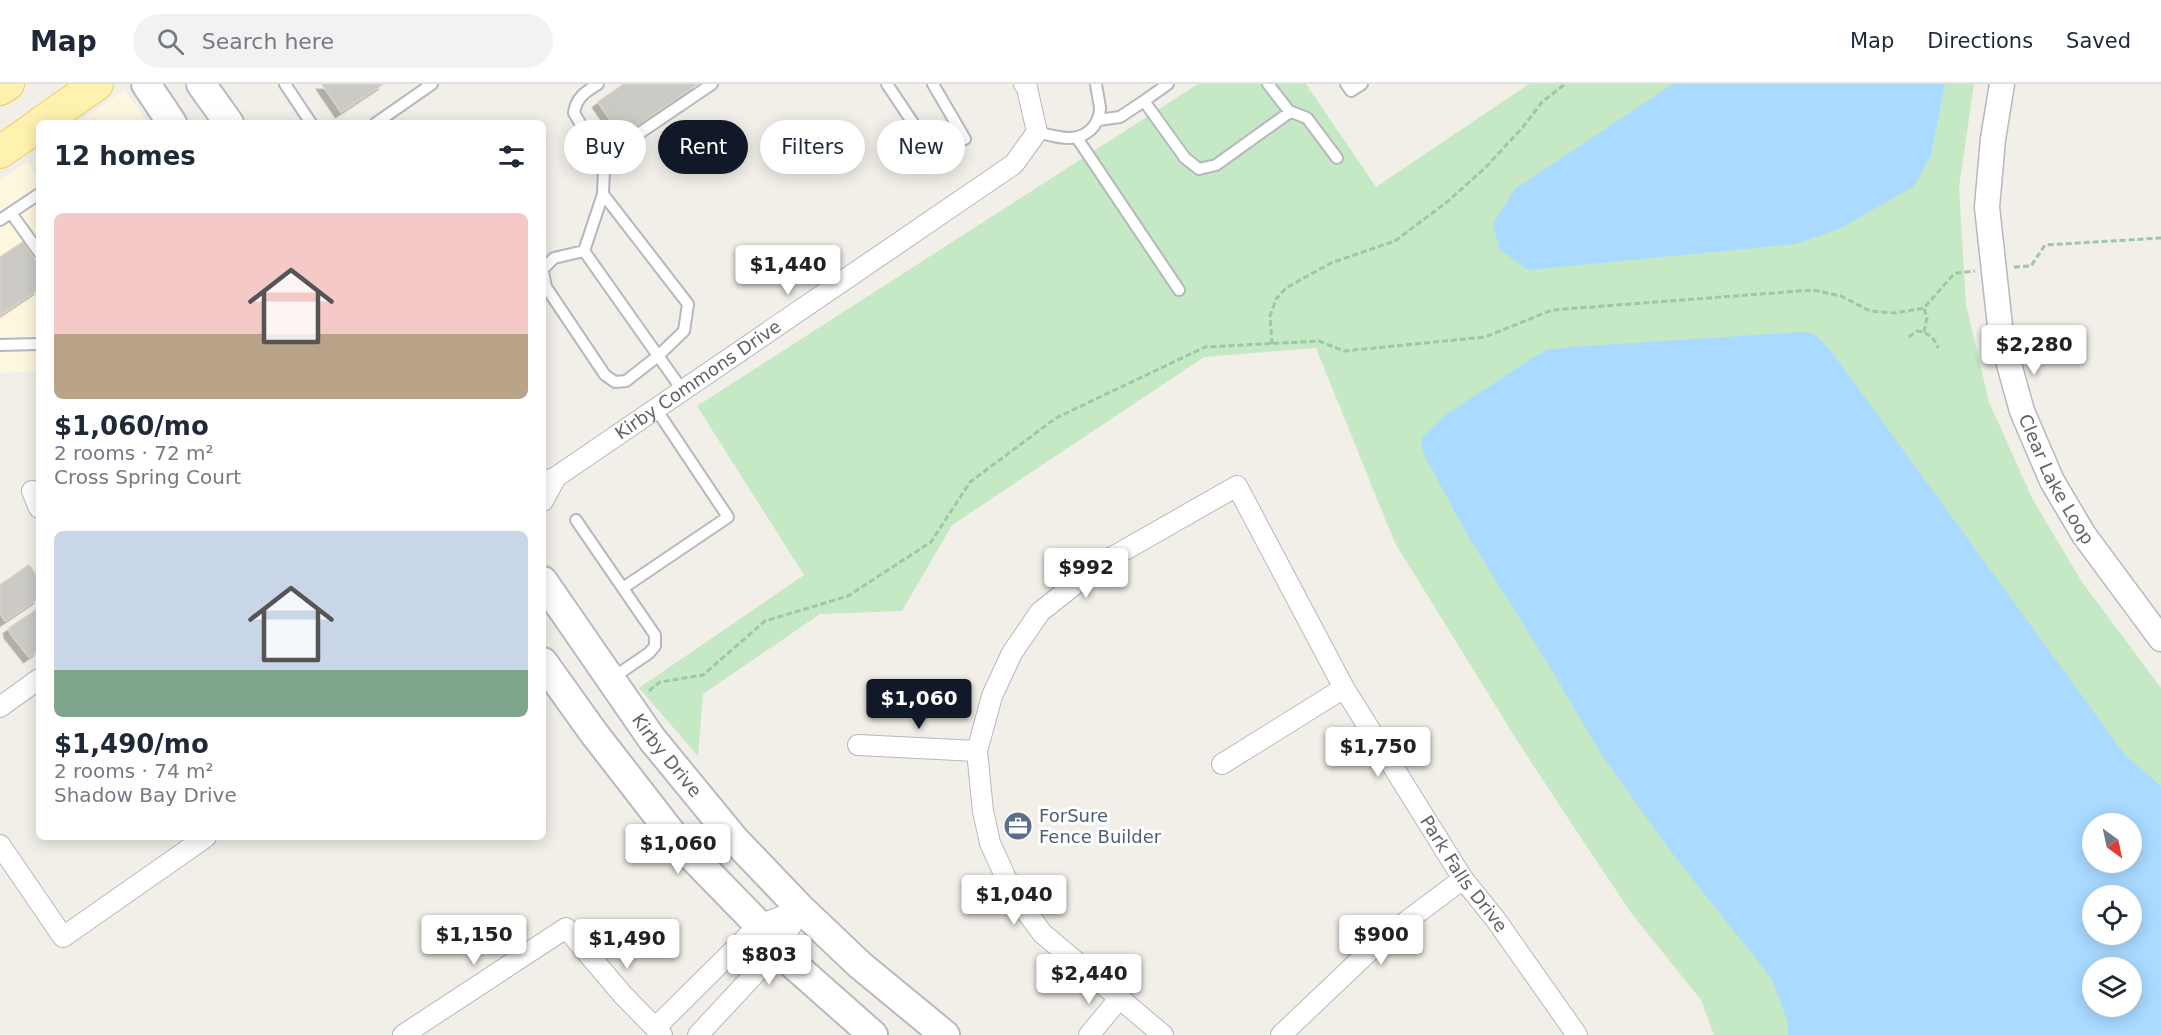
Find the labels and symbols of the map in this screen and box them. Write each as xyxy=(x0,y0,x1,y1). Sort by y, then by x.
pin: $1,440 xyxy=(739,245,837,296)
street label: Kirby Commons Drive xyxy=(611,315,785,444)
pin: $2,280 xyxy=(1985,325,2083,376)
street label: Clear Lake Loop xyxy=(2015,411,2098,548)
pin: $992 xyxy=(1050,548,1122,599)
pin: $1,060 xyxy=(870,679,968,730)
street label: Kirby Drive xyxy=(628,710,706,801)
pin: $1,750 xyxy=(1329,727,1427,778)
place label: ForSure Fence Builder xyxy=(1039,805,1162,847)
office icon: ForSure Fence Builder xyxy=(1002,810,1034,842)
street label: Park Falls Drive xyxy=(1416,812,1512,936)
north arrow xyxy=(2082,813,2142,873)
pin: $1,060 xyxy=(629,824,727,875)
pin: $1,040 xyxy=(965,875,1063,926)
pin: $1,150 xyxy=(425,915,523,966)
pin: $900 xyxy=(1345,915,1417,966)
pin: $1,490 xyxy=(578,919,676,970)
pin: $803 xyxy=(733,935,805,986)
pin: $2,440 xyxy=(1040,954,1138,1005)

